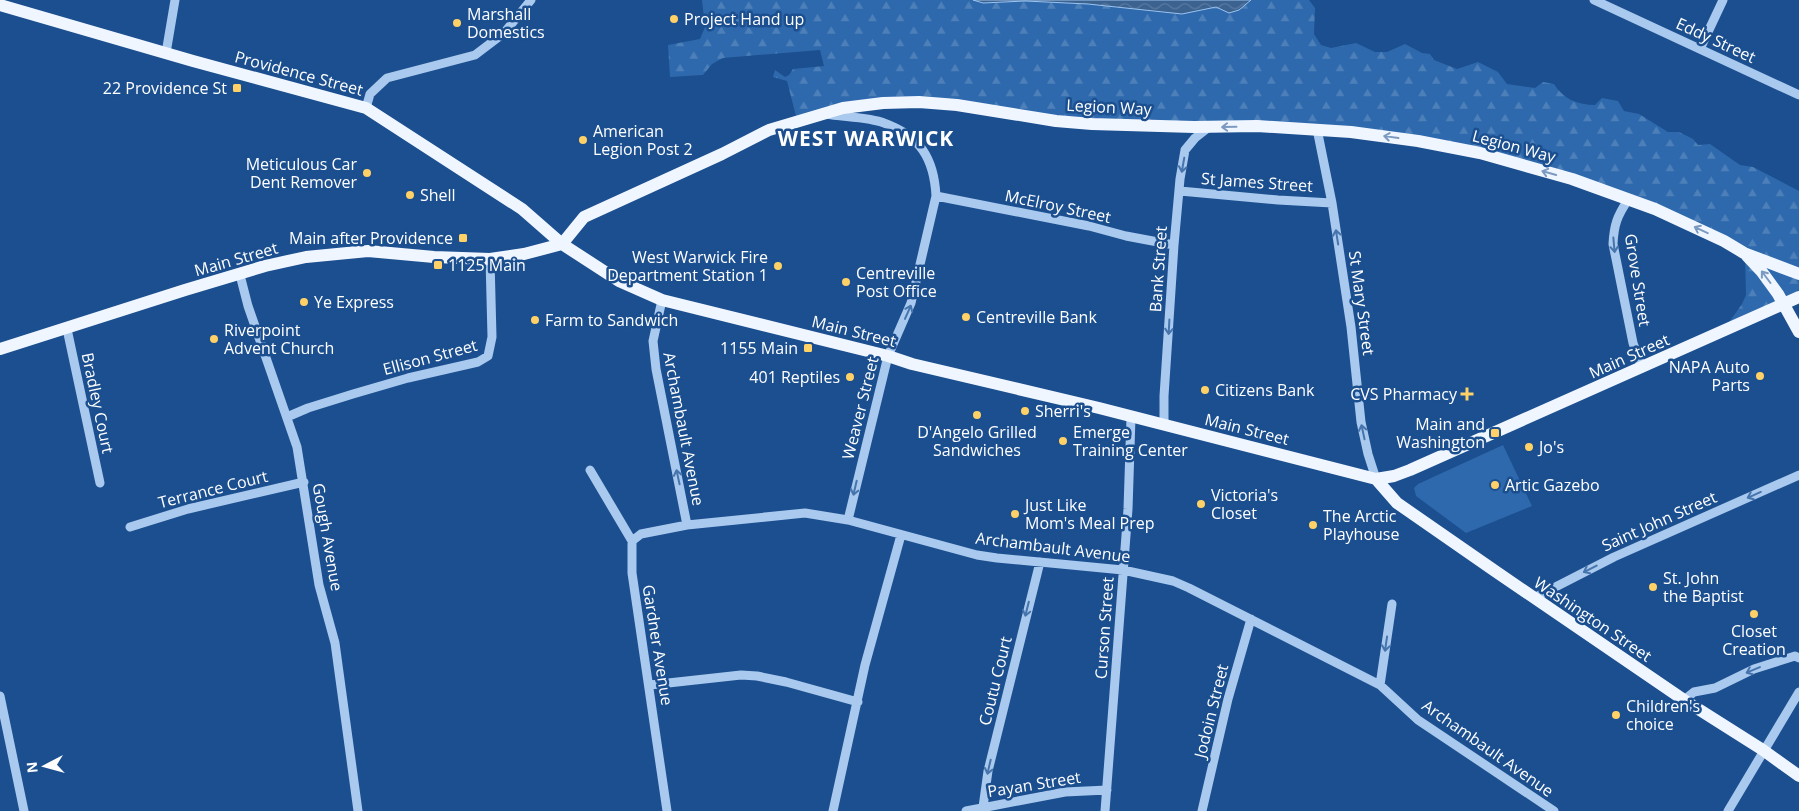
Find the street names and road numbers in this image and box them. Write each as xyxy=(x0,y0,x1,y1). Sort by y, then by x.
street label: Eddy Street xyxy=(1673,12,1760,68)
street label: Providence Street xyxy=(232,45,366,101)
street label: Legion Way xyxy=(1066,94,1153,120)
street label: Legion Way xyxy=(1470,124,1559,168)
street label: St James Street xyxy=(1200,167,1314,197)
street label: McElroy Street xyxy=(1003,184,1113,228)
street label: Bank Street xyxy=(1144,225,1172,313)
street label: Grove Street xyxy=(1620,232,1656,328)
street label: Main Street xyxy=(192,236,281,281)
street label: St Mary Street xyxy=(1344,249,1380,357)
street label: Main Street xyxy=(810,310,899,352)
street label: Main Street xyxy=(1585,328,1673,384)
street label: Ellison Street xyxy=(380,334,480,380)
street label: Archambault Avenue xyxy=(658,350,710,508)
street label: Bradley Court xyxy=(77,351,119,456)
street label: Weaver Street xyxy=(837,354,883,462)
street label: Main Street xyxy=(1203,408,1292,450)
street label: Terrance Court xyxy=(156,465,270,513)
street label: Gough Avenue xyxy=(308,481,348,593)
street label: Saint John Street xyxy=(1598,486,1720,556)
street label: Archambault Avenue xyxy=(974,527,1132,567)
street label: Washington Street xyxy=(1530,571,1656,667)
street label: Curson Street xyxy=(1089,576,1119,680)
street label: Gardner Avenue xyxy=(638,583,678,707)
street label: Coutu Court xyxy=(973,634,1017,728)
street label: Jodoin Street xyxy=(1188,661,1233,762)
street label: Archambault Avenue xyxy=(1418,694,1558,802)
street label: Payan Street xyxy=(986,766,1082,802)

